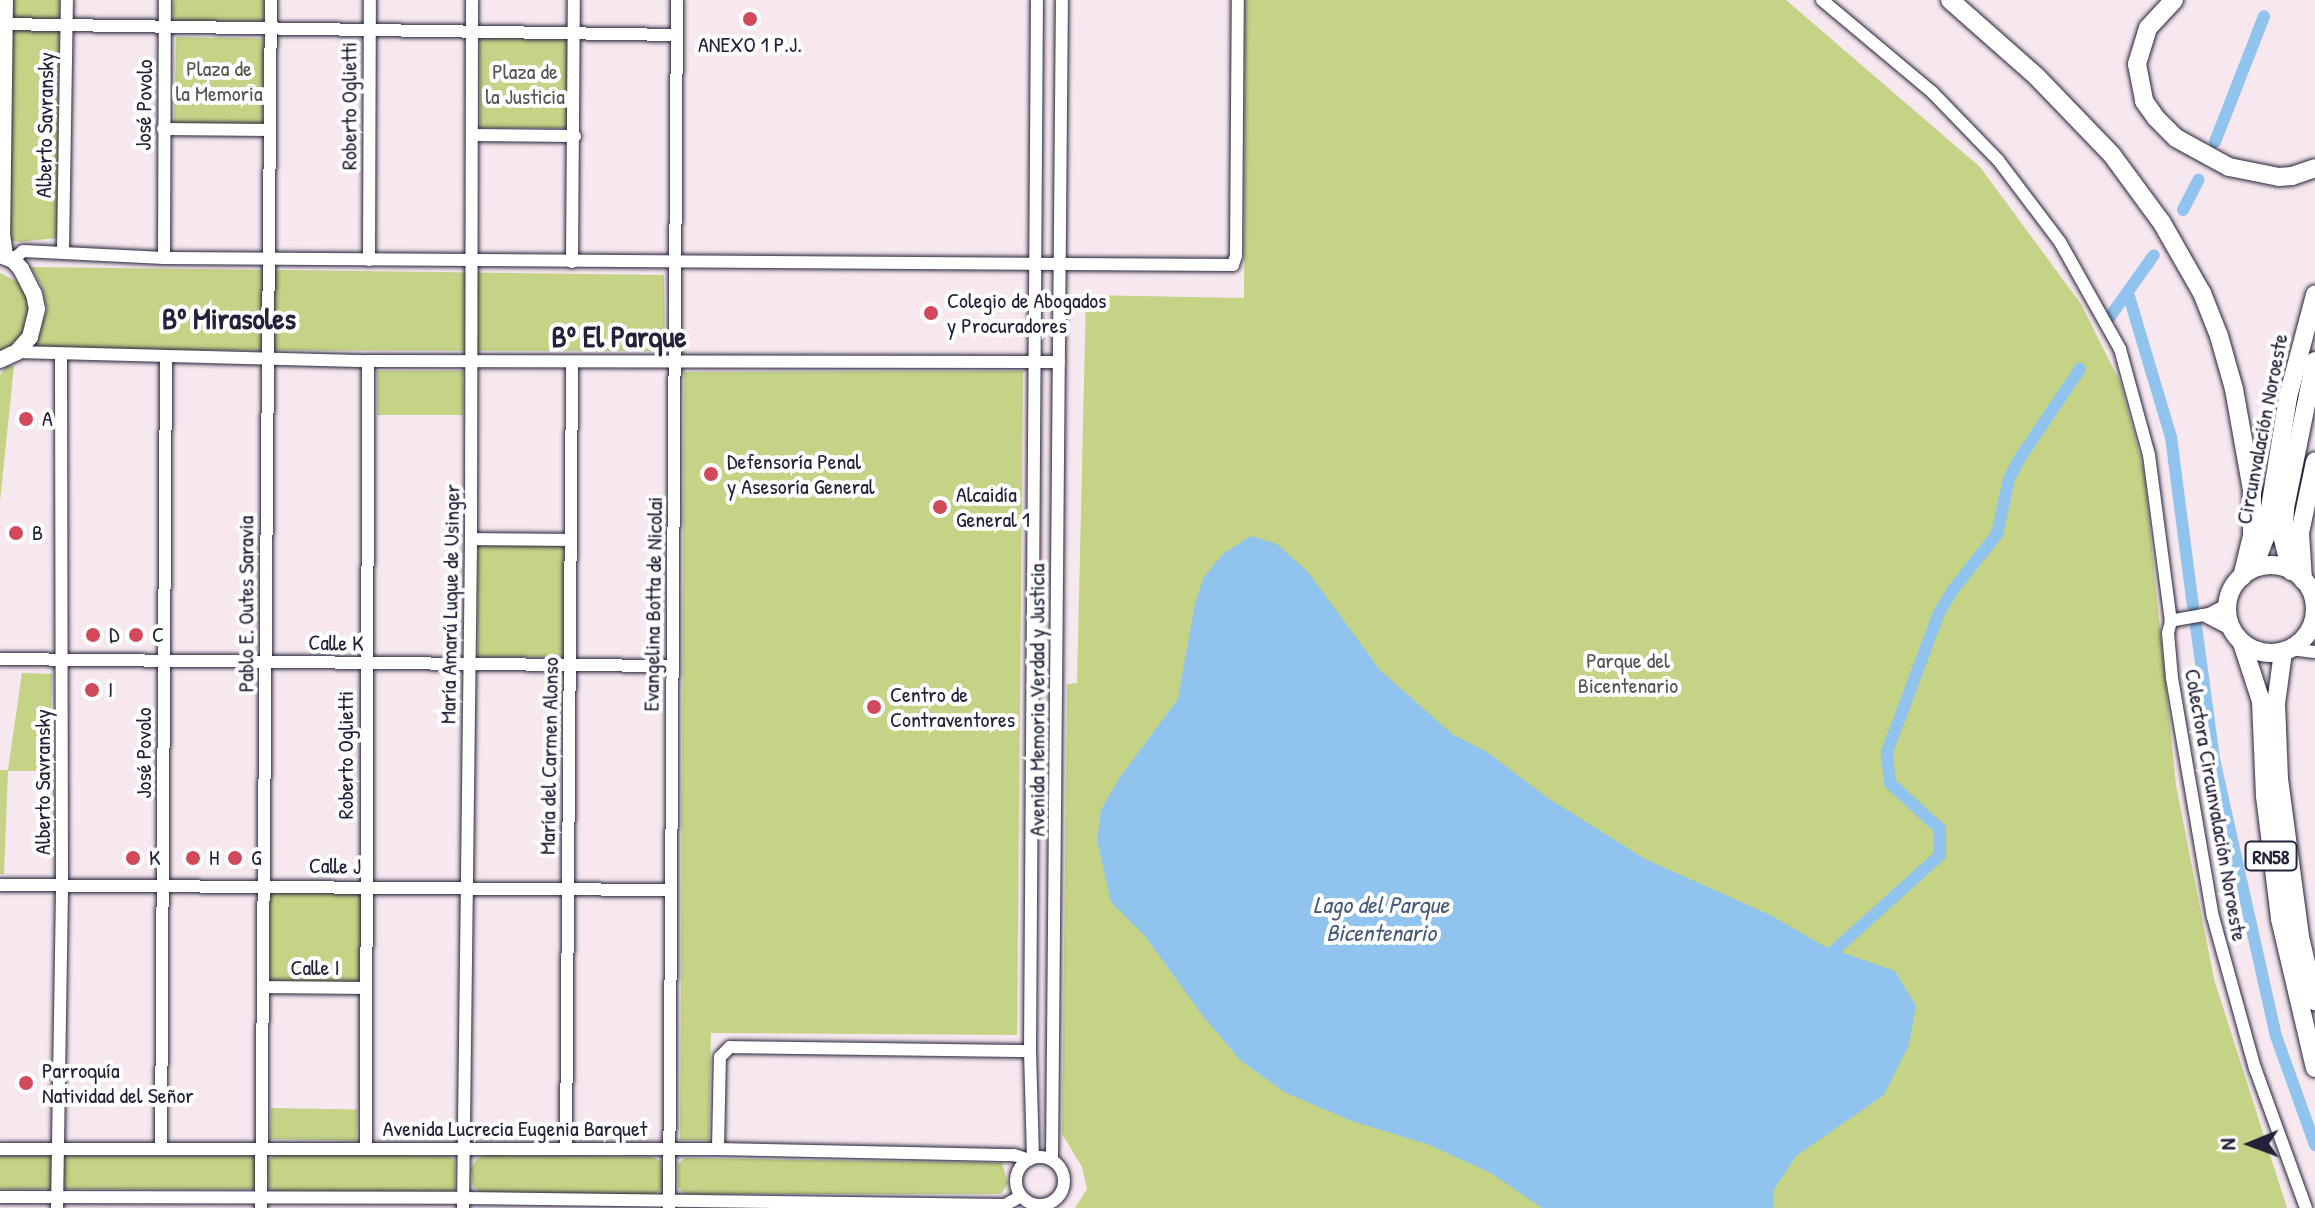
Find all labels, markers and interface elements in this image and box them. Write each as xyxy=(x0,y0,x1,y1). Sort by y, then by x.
marker: ANEXO 1 P.J. xyxy=(741,10,759,28)
place label: ANEXO 1 P.J. xyxy=(698,32,802,58)
street label: Roberto Oglietti xyxy=(336,42,362,170)
street label: Alberto Savransky xyxy=(31,52,59,198)
park label: Plaza de la Memoria xyxy=(175,55,263,106)
park label: Plaza de la Justicia xyxy=(485,58,565,110)
street label: José Povolo xyxy=(130,59,158,151)
place label: Colegio de Abogados y Procuradores xyxy=(947,287,1107,338)
district label: Bº Mirasoles xyxy=(162,300,296,336)
marker: Colegio de Abogados y Procuradores xyxy=(922,304,940,322)
district label: Bº El Parque xyxy=(552,318,686,354)
street label: Circunvalación Noroeste xyxy=(2231,332,2293,526)
place label: A xyxy=(42,406,53,432)
marker: A xyxy=(17,410,35,428)
place label: Defensoría Penal y Asesoría General xyxy=(727,448,875,500)
marker: Defensoría Penal y Asesoría General xyxy=(702,465,720,483)
place label: Alcaidía General 1 xyxy=(956,481,1030,532)
street label: María Amarú Luque de Usinger xyxy=(435,484,465,724)
street label: Evangelina Botta de Nicolai xyxy=(638,496,668,712)
marker: Alcaidía General 1 xyxy=(931,498,949,516)
street label: Pablo E. Outes Saravia xyxy=(233,516,259,692)
place label: B xyxy=(32,520,43,546)
marker: B xyxy=(7,524,25,542)
street label: Avenida Memoria Verdad y Justicia xyxy=(1024,564,1050,836)
place label: D xyxy=(109,622,119,648)
place label: C xyxy=(152,622,164,648)
marker: D xyxy=(84,626,102,644)
marker: C xyxy=(127,626,145,644)
street label: Calle K xyxy=(308,629,364,657)
park label: Parque del Bicentenario xyxy=(1578,647,1678,698)
street label: María del Carmen Alonso xyxy=(534,657,564,855)
street label: Colectora Circunvalación Noroeste xyxy=(2179,667,2253,943)
place label: I xyxy=(108,677,113,703)
marker: I xyxy=(83,681,101,699)
place label: Centro de Contraventores xyxy=(890,681,1015,732)
street label: Roberto Oglietti xyxy=(333,691,359,819)
marker: Centro de Contraventores xyxy=(865,698,883,716)
street label: José Povolo xyxy=(131,707,157,799)
street label: Alberto Savransky xyxy=(30,709,56,855)
road number: RN58 xyxy=(2243,840,2299,872)
place label: K xyxy=(149,845,161,871)
place label: H xyxy=(209,845,219,871)
place label: G xyxy=(251,845,262,871)
marker: K xyxy=(124,849,142,867)
marker: H xyxy=(184,849,202,867)
marker: G xyxy=(226,849,244,867)
street label: Calle J xyxy=(309,852,361,880)
water label: Lago del Parque Bicentenario xyxy=(1313,891,1449,947)
street label: Calle I xyxy=(290,955,340,981)
place label: Parroquía Natividad del Señor xyxy=(42,1057,194,1108)
marker: Parroquía Natividad del Señor xyxy=(17,1074,35,1092)
north arrow xyxy=(2211,1104,2291,1184)
street label: Avenida Lucrecia Eugenia Barquet xyxy=(383,1116,647,1142)
text: N xyxy=(2212,1138,2242,1151)

